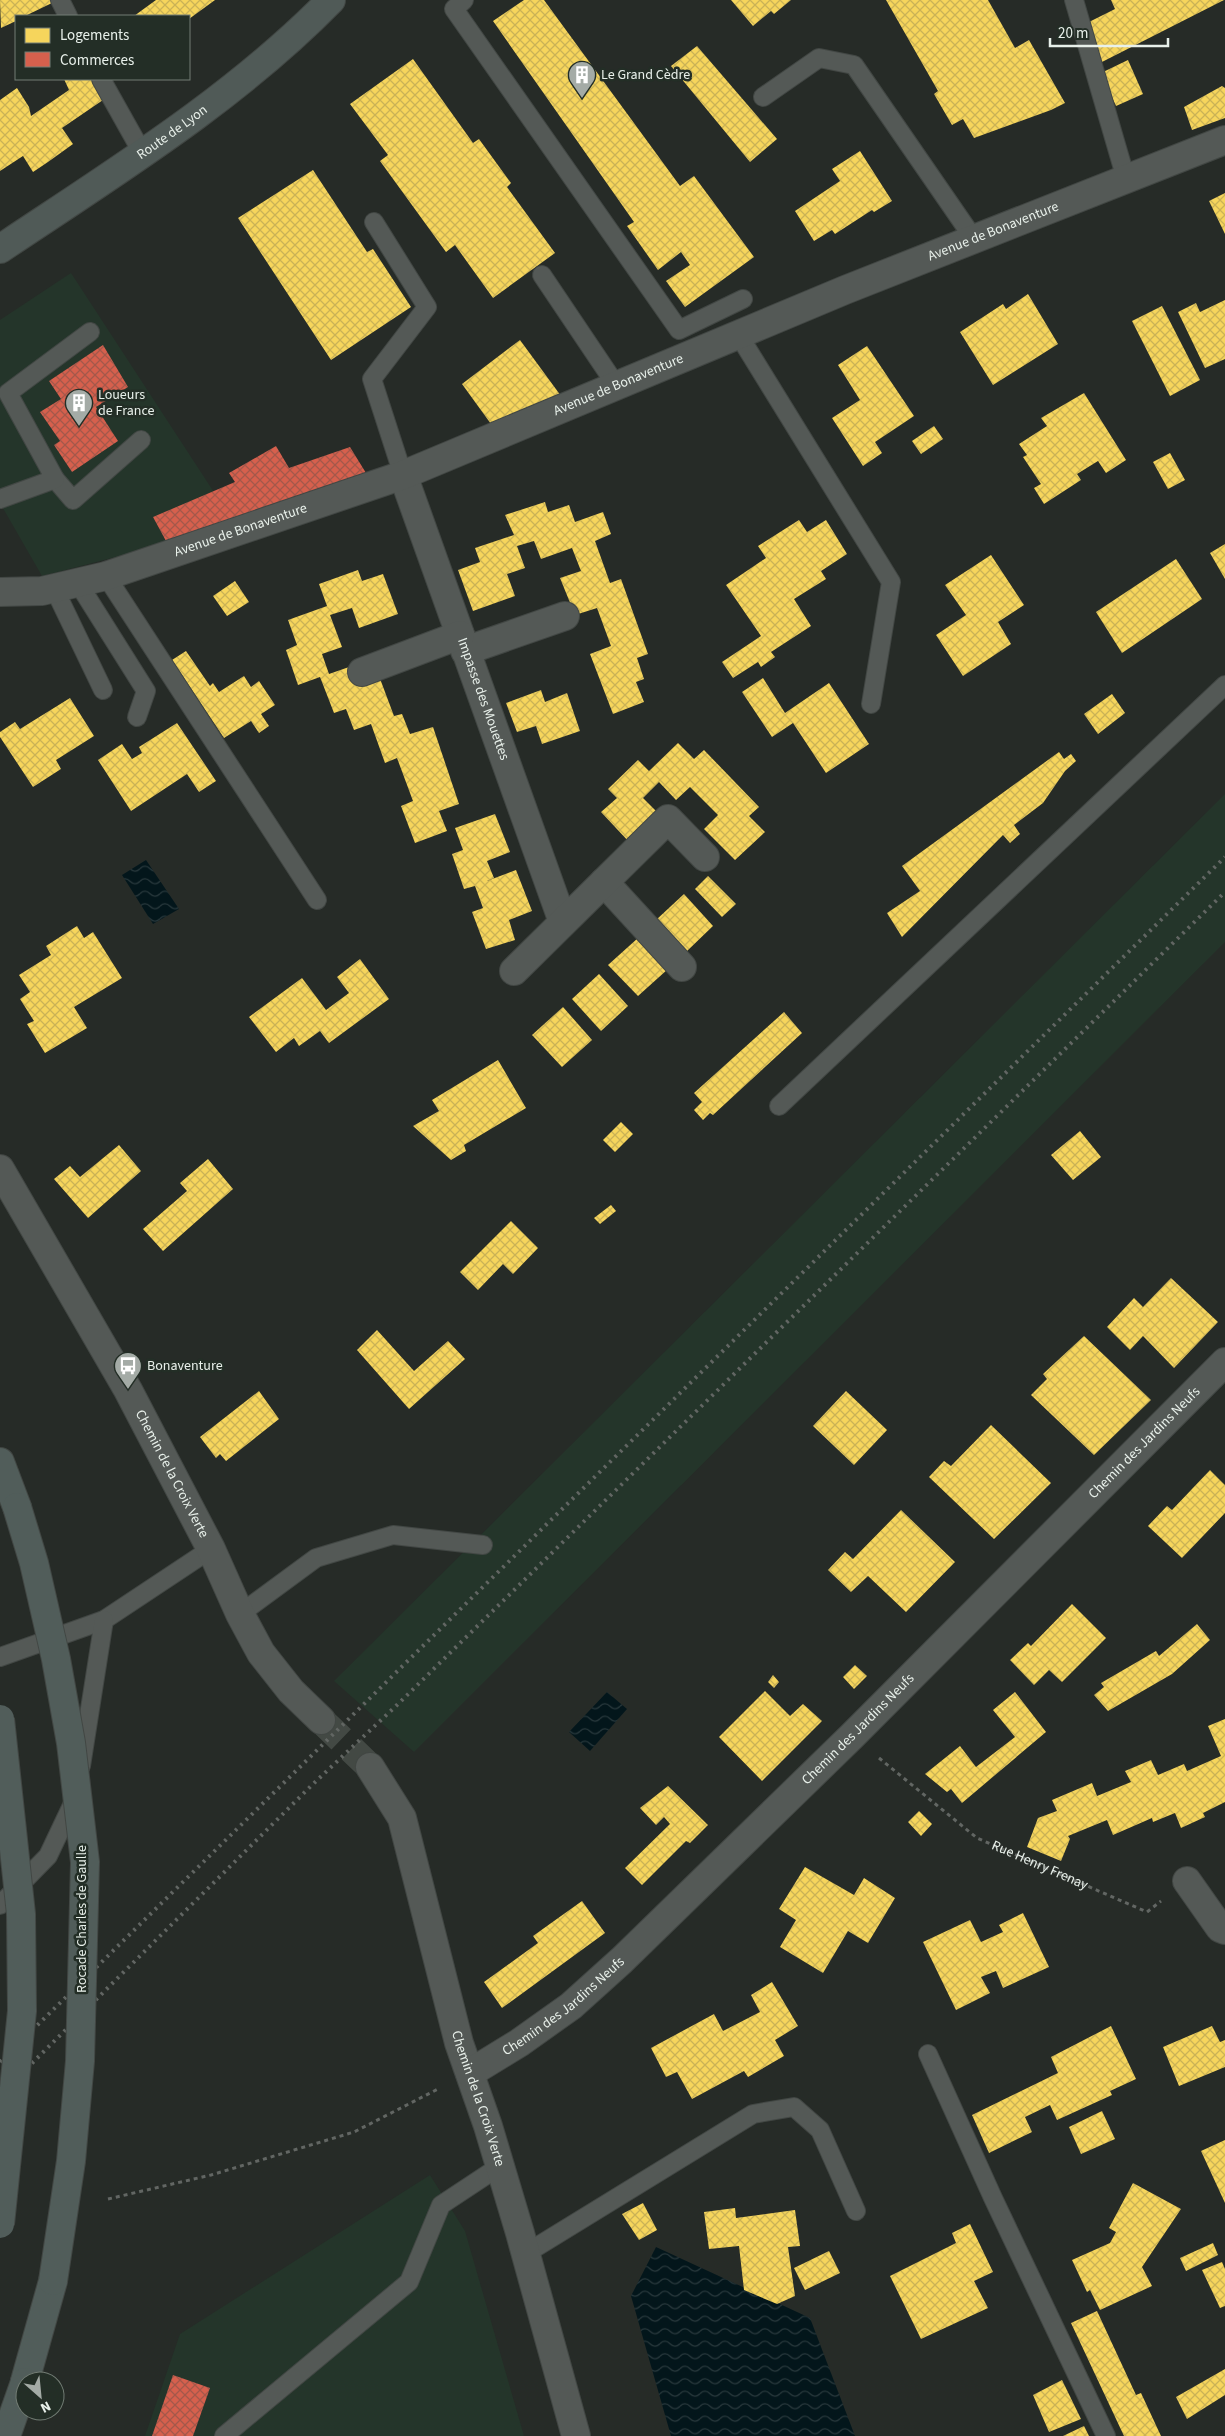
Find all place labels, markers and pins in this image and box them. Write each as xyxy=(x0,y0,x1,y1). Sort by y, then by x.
building icon: Le Grand Cèdre xyxy=(567,60,597,99)
place label: Le Grand Cèdre xyxy=(601,65,690,85)
place label: Loueurs de France xyxy=(98,385,154,421)
building icon: Loueurs de France xyxy=(64,388,94,427)
bus stop icon: Bonaventure xyxy=(113,1351,143,1390)
place label: Bonaventure xyxy=(147,1356,223,1376)

